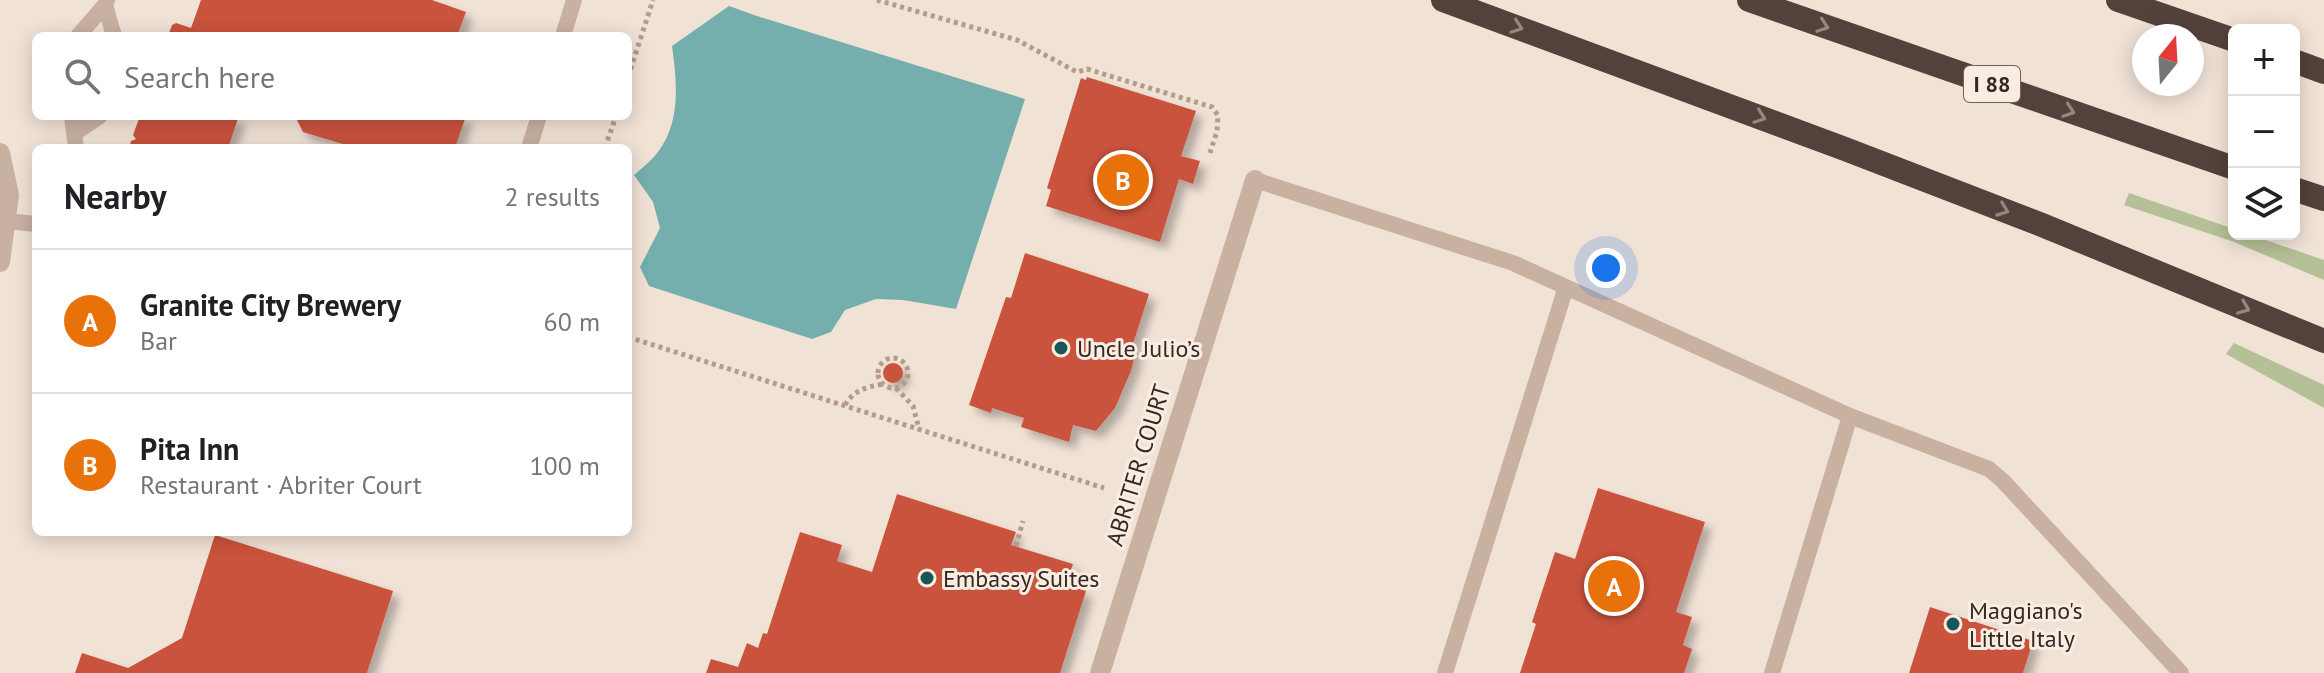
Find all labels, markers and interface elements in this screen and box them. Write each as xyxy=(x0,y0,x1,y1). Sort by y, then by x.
one-way arrow xyxy=(1815,16,1829,32)
one-way arrow xyxy=(1509,17,1523,34)
north arrow xyxy=(2132,24,2204,96)
map controls xyxy=(2228,24,2300,240)
button: + xyxy=(2228,24,2300,96)
search box xyxy=(32,32,632,120)
icon: search xyxy=(60,54,104,98)
text: Search here xyxy=(124,57,275,96)
road number: I 88 xyxy=(1964,66,2020,102)
button: − xyxy=(2228,96,2300,168)
one-way arrow xyxy=(2061,101,2075,117)
one-way arrow xyxy=(1753,107,1767,124)
pin: B xyxy=(1097,150,1149,210)
button: layers xyxy=(2228,168,2300,240)
text: Nearby xyxy=(64,174,166,218)
text: 2 results xyxy=(505,180,600,213)
one-way arrow xyxy=(1995,200,2009,217)
your location xyxy=(1586,248,1626,288)
text: Granite City Brewery xyxy=(140,285,401,324)
one-way arrow xyxy=(2236,298,2250,315)
text: A xyxy=(82,305,98,338)
text: 60 m xyxy=(544,305,600,338)
text: Bar xyxy=(140,324,177,357)
place label: Uncle Julio’s xyxy=(1077,333,1200,364)
marker: Uncle Julio’s xyxy=(1052,339,1070,357)
street label: ABRITER COURT xyxy=(1099,380,1177,550)
text: Pita Inn xyxy=(140,429,239,468)
text: B xyxy=(82,449,98,482)
text: 100 m xyxy=(529,449,600,482)
text: Restaurant · Abriter Court xyxy=(140,468,422,501)
pin: A xyxy=(1588,556,1640,616)
place label: Embassy Suites xyxy=(943,563,1099,594)
marker: Embassy Suites xyxy=(918,569,936,587)
place label: Maggiano's Little Italy xyxy=(1969,595,2083,654)
marker: Maggiano's Little Italy xyxy=(1944,615,1962,633)

